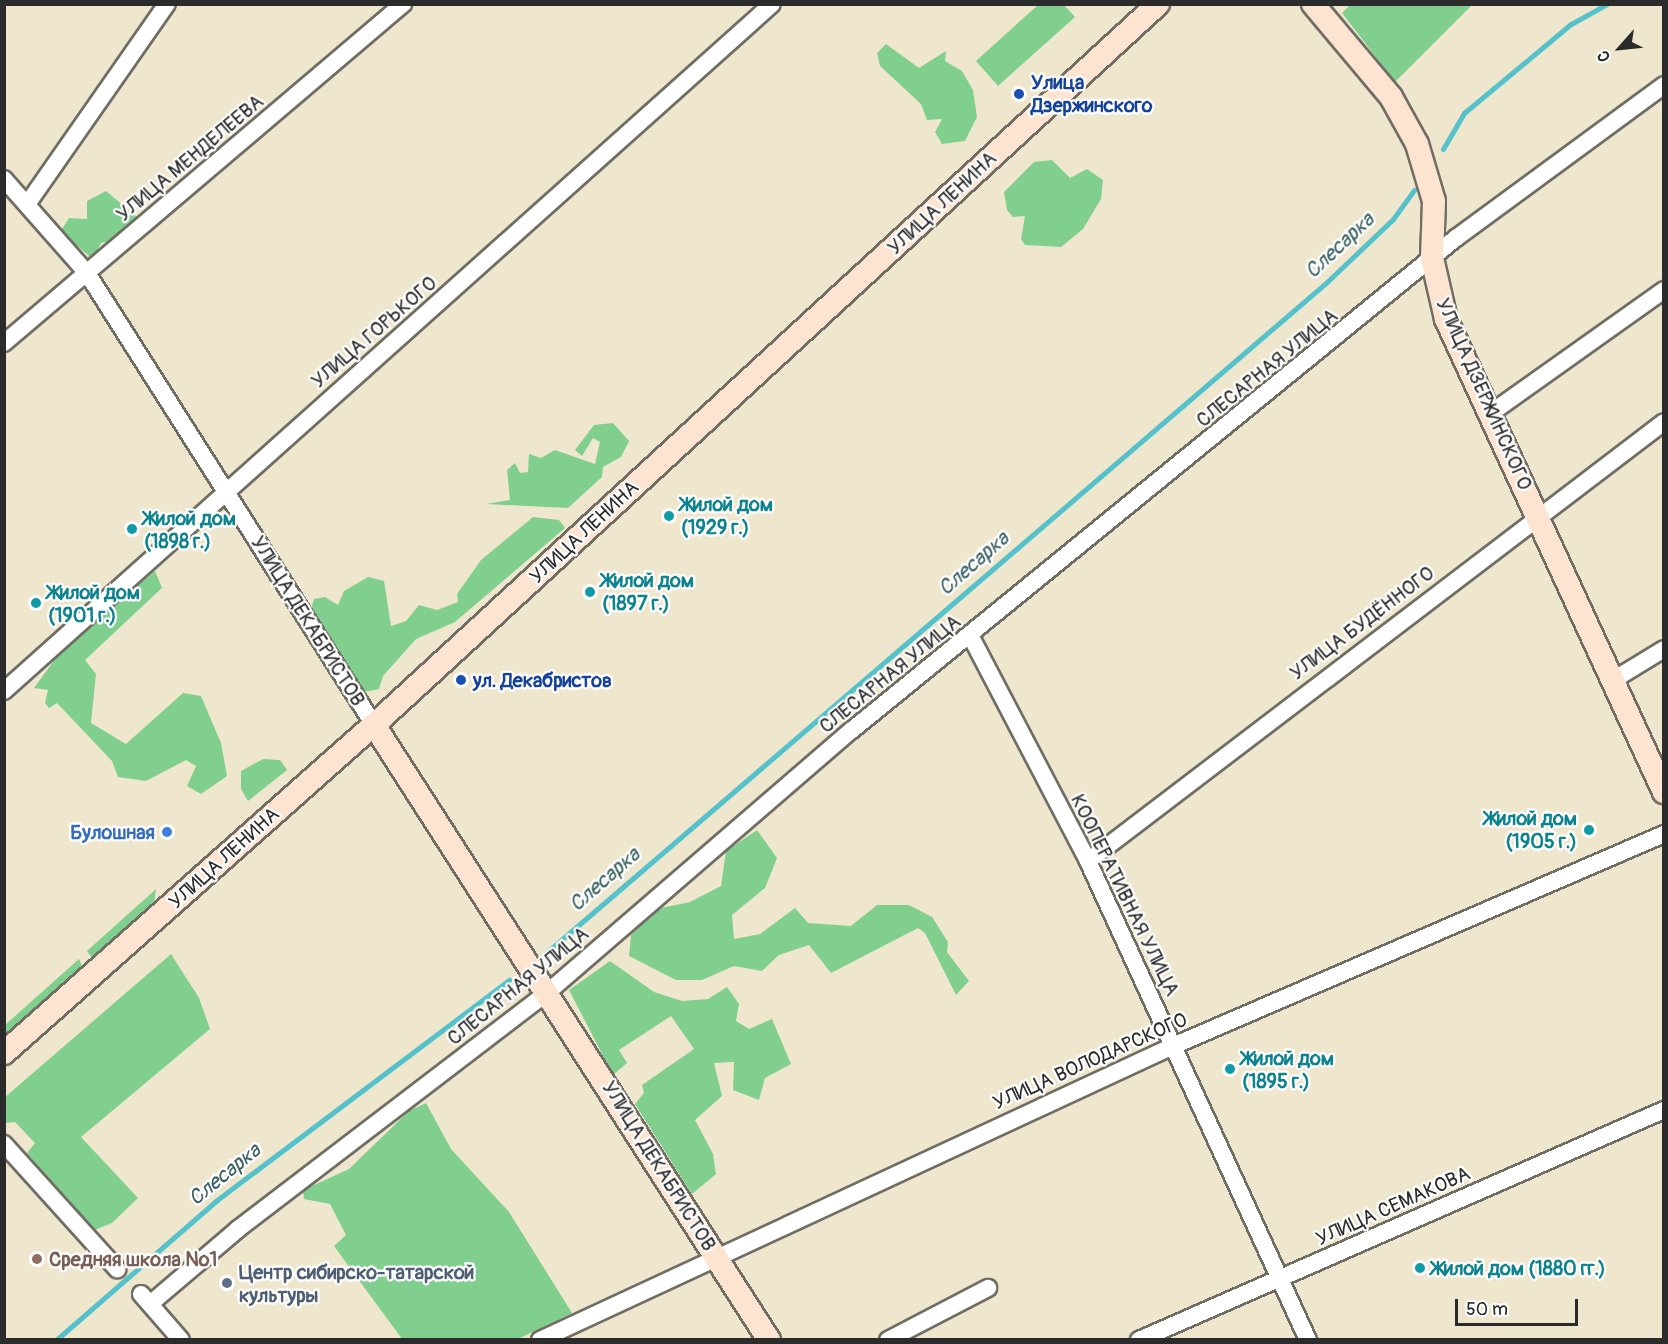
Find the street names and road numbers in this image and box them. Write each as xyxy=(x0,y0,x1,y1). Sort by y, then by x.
street label: УЛИЦА МЕНДЕЛЕЕВА xyxy=(112,90,268,226)
street label: УЛИЦА ЛЕНИНА xyxy=(883,146,1001,260)
street label: УЛИЦА ГОРЬКОГО xyxy=(306,271,442,393)
street label: УЛИЦА ДЗЕРЖИНСКОГО xyxy=(1431,294,1537,494)
street label: СЛЕСАРНАЯ УЛИЦА xyxy=(1192,304,1342,432)
street label: УЛИЦА ЛЕНИНА xyxy=(525,475,643,589)
street label: УЛИЦА ДЕКАБРИСТОВ xyxy=(246,532,370,710)
street label: УЛИЦА БУДЁННОГО xyxy=(1285,561,1439,685)
street label: СЛЕСАРНАЯ УЛИЦА xyxy=(815,610,965,738)
street label: КООПЕРАТИВНАЯ УЛИЦА xyxy=(1066,790,1184,1000)
street label: УЛИЦА ЛЕНИНА xyxy=(164,802,284,914)
street label: СЛЕСАРНАЯ УЛИЦА xyxy=(443,922,593,1050)
street label: УЛИЦА ВОЛОДАРСКОГО xyxy=(989,1007,1191,1115)
street label: УЛИЦА ДЕКАБРИСТОВ xyxy=(597,1077,721,1255)
street label: УЛИЦА СЕМАКОВА xyxy=(1312,1161,1474,1251)

